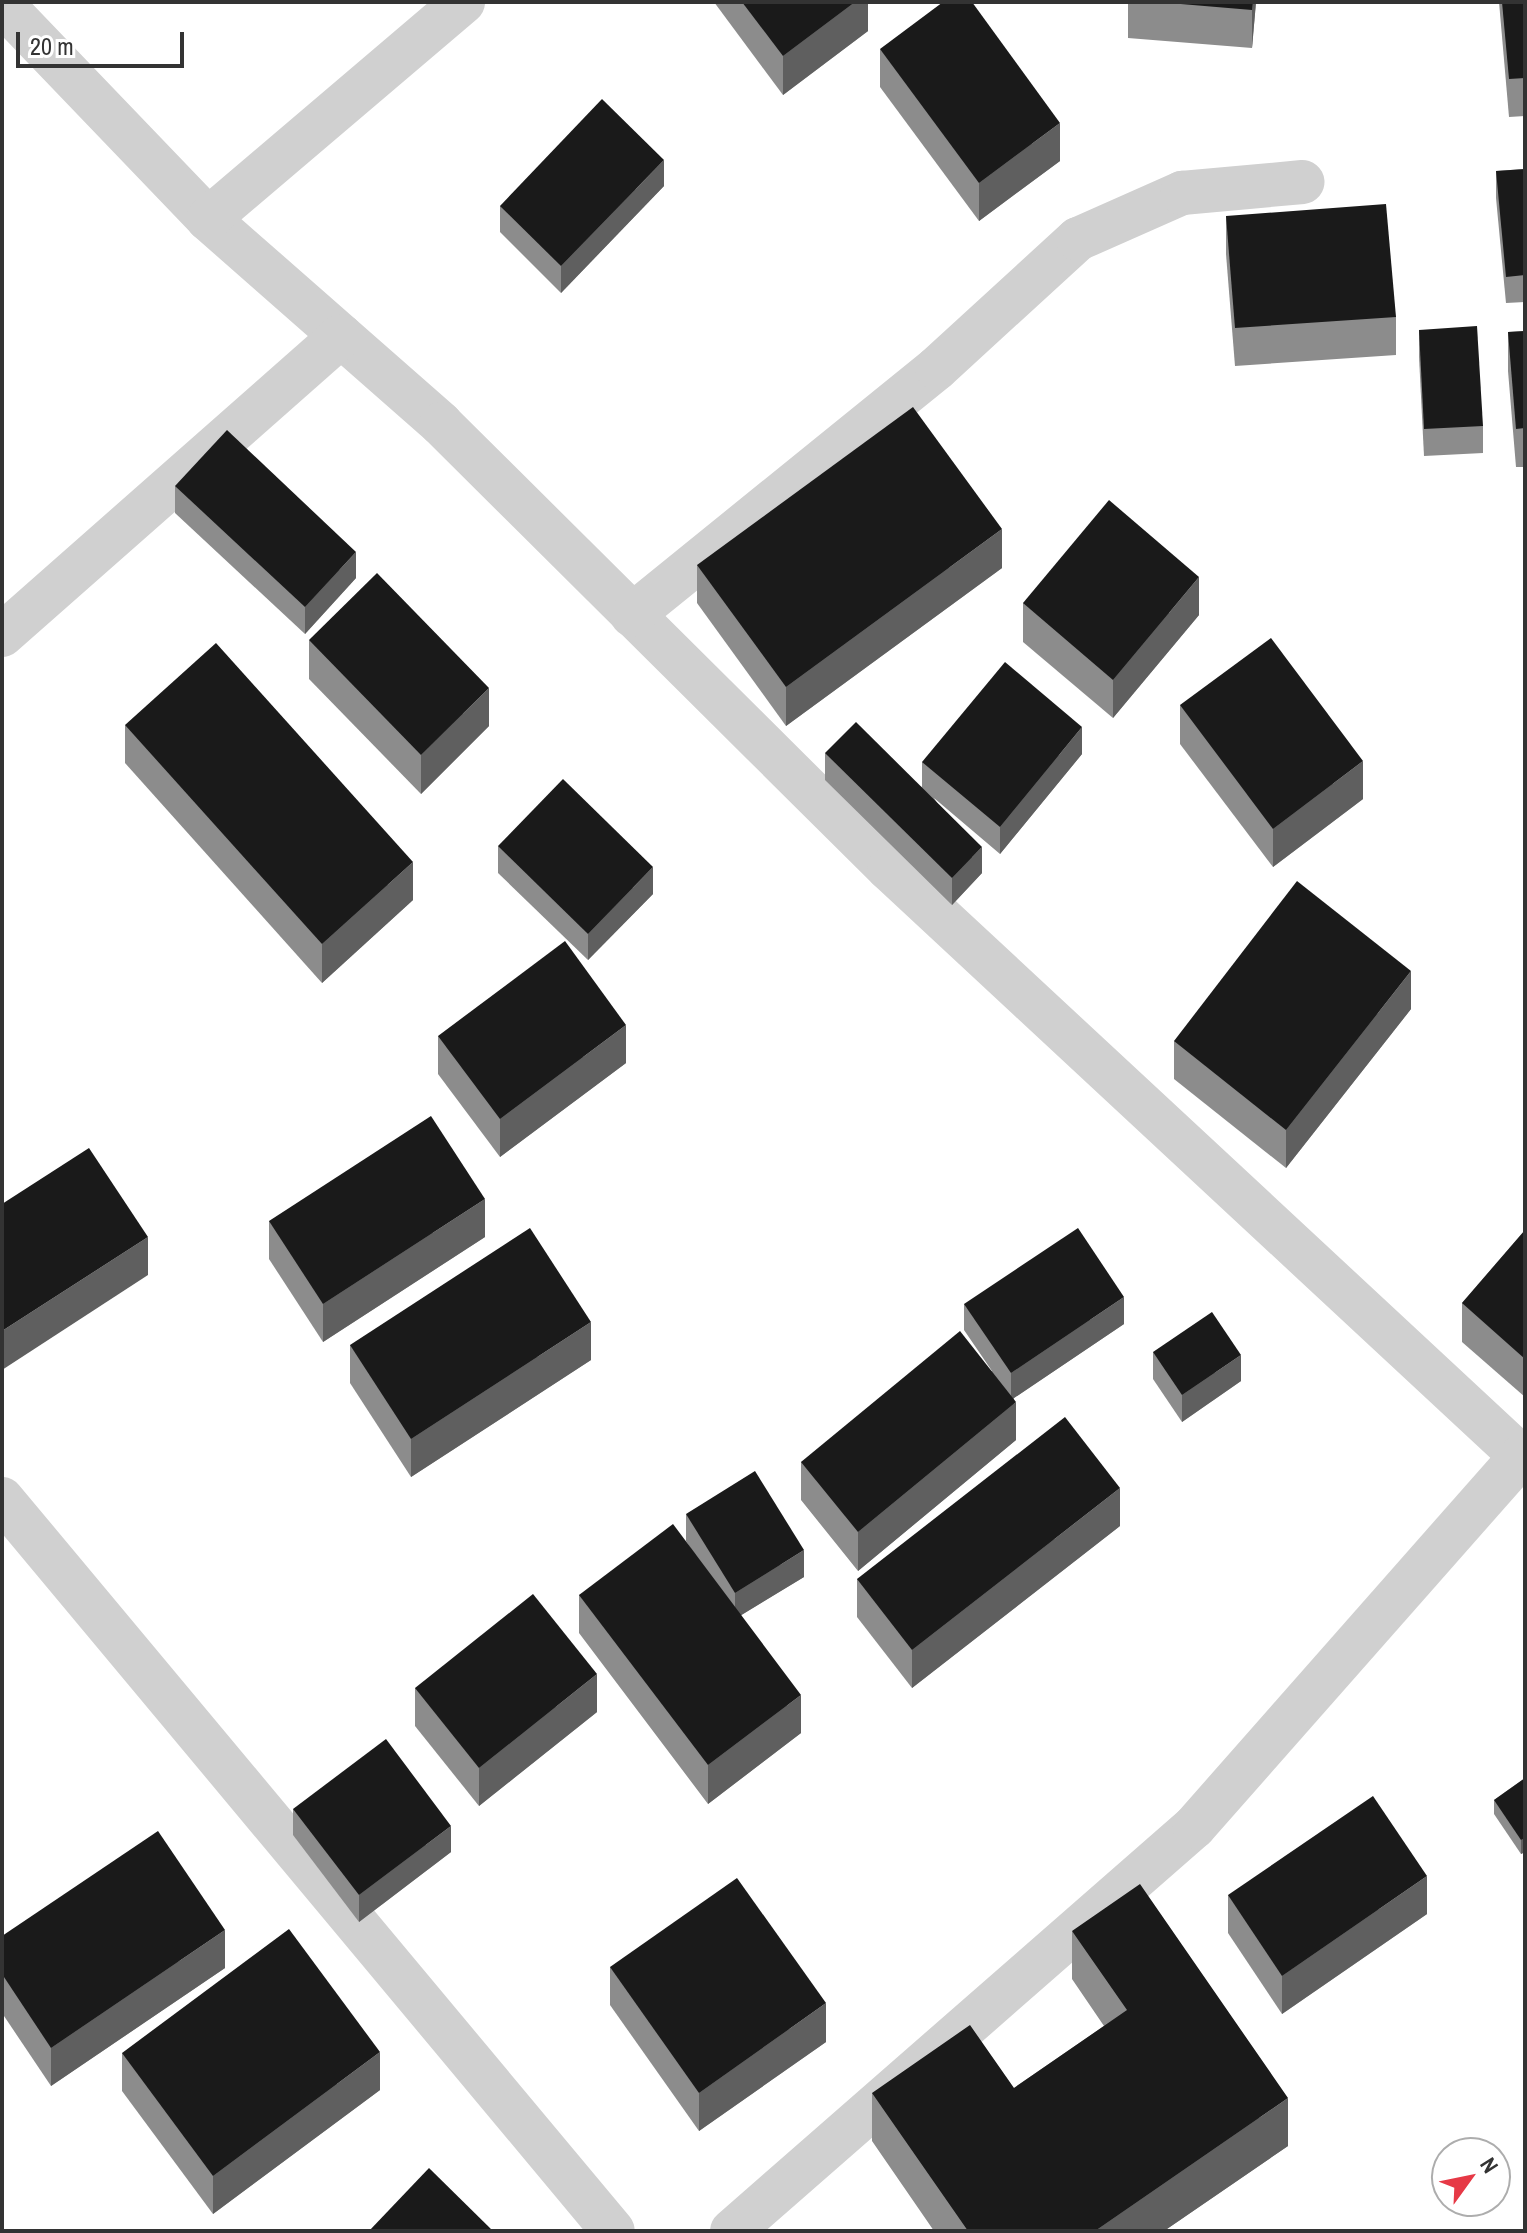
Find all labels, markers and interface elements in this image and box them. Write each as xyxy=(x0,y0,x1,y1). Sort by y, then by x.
scale bar xyxy=(20,16,188,66)
text: 20 m xyxy=(30,30,74,62)
north arrow xyxy=(1431,2137,1511,2217)
text: N xyxy=(1473,2151,1506,2179)

